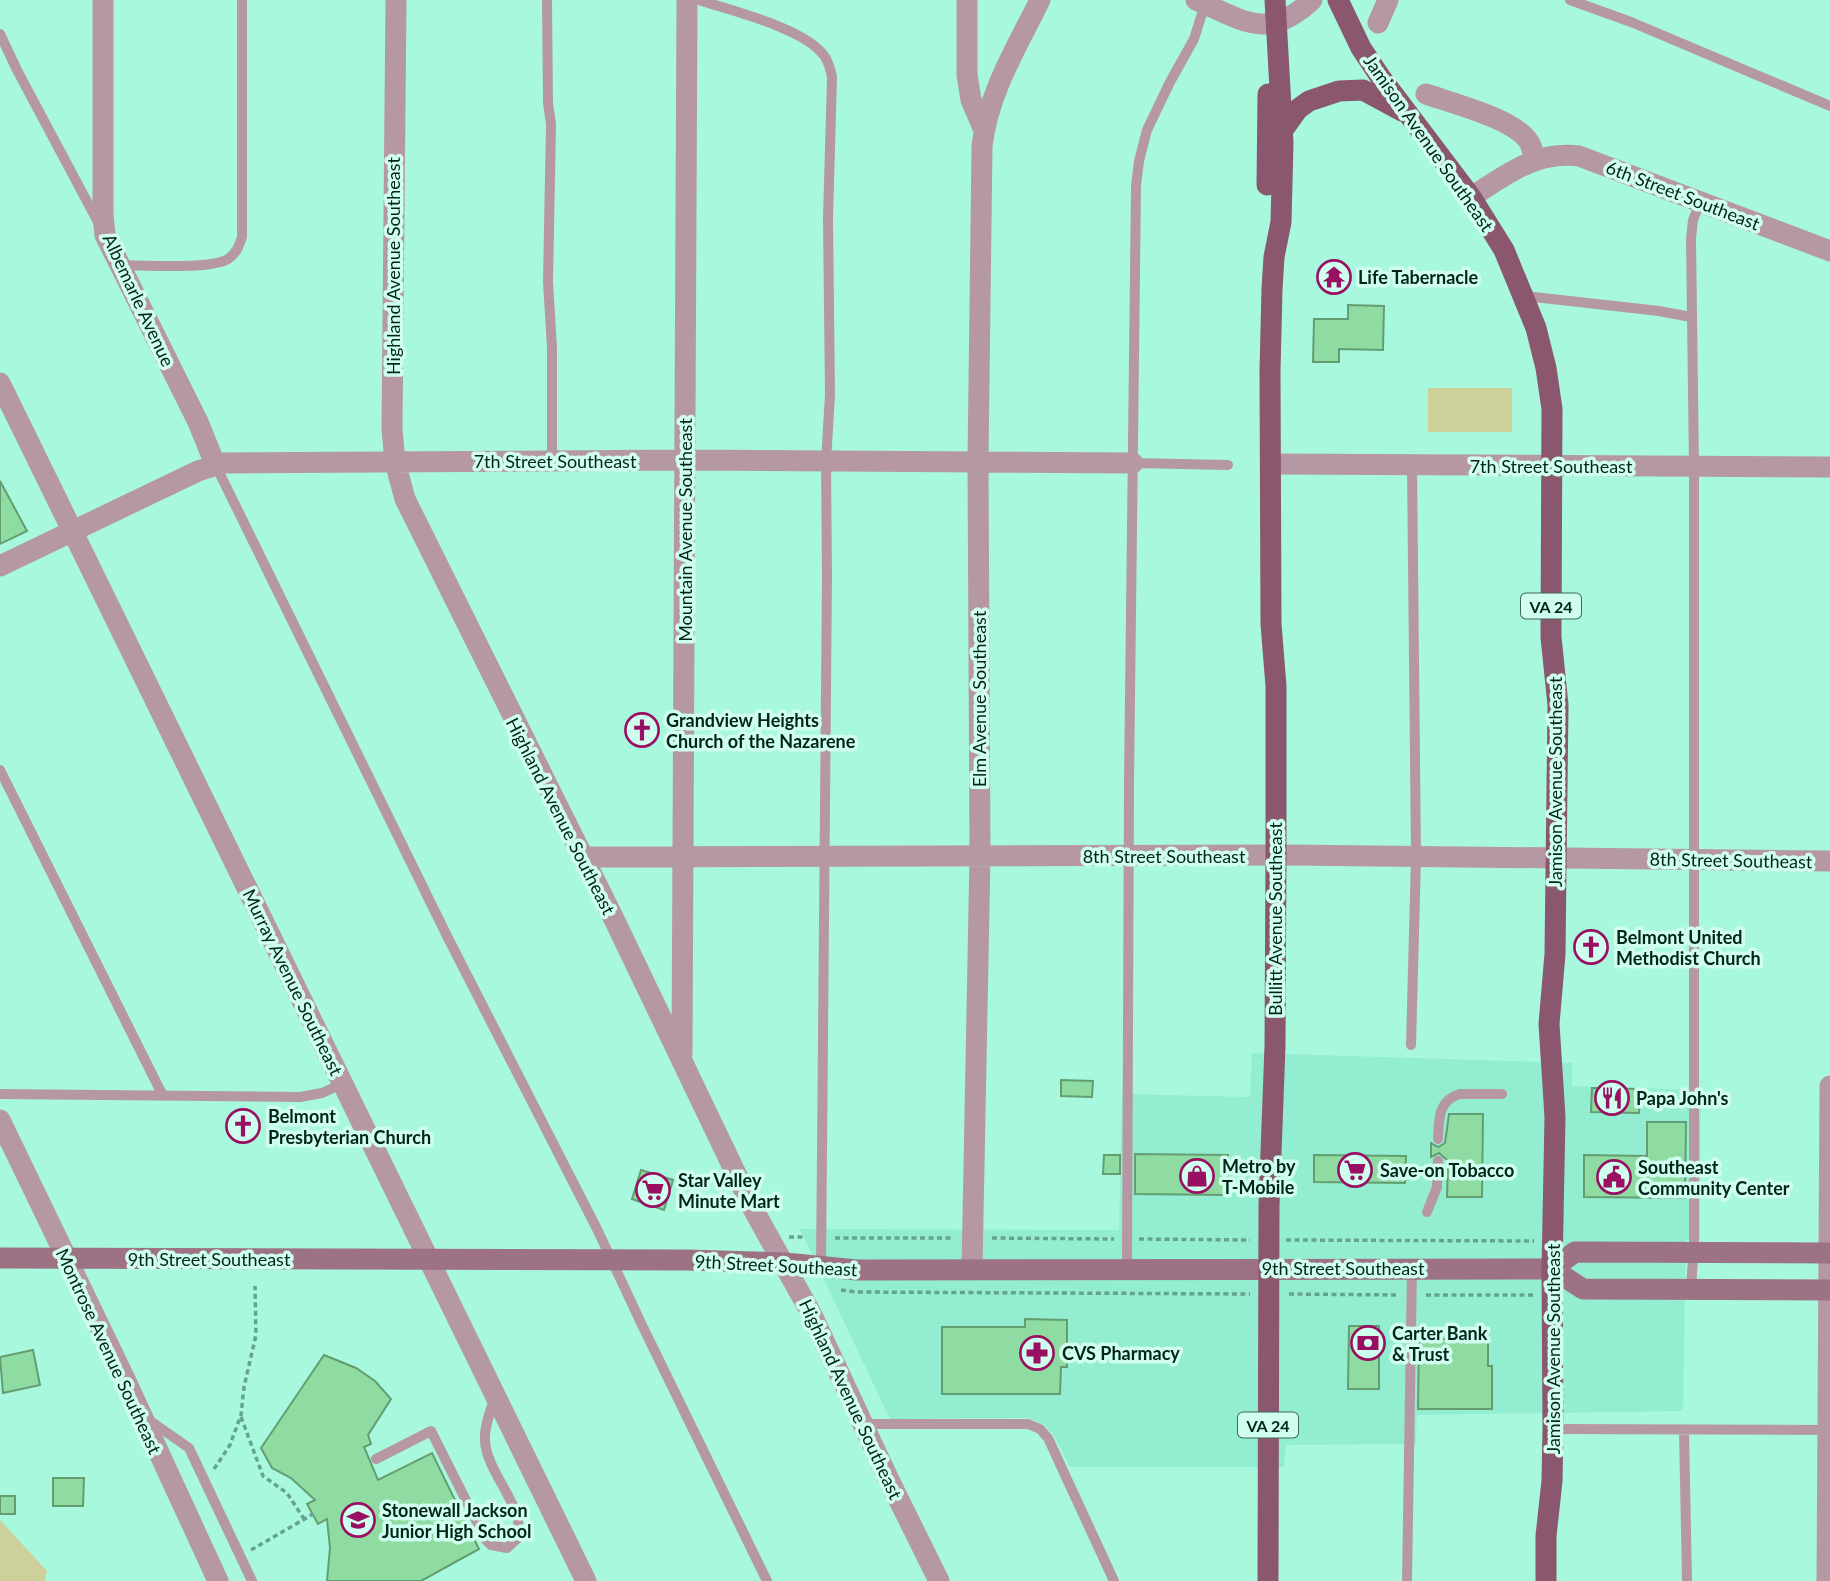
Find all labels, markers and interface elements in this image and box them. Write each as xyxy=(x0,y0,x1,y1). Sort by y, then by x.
street label: Jamison Avenue Southeast xyxy=(1360,50,1499,236)
street label: Highland Avenue Southeast xyxy=(382,156,404,375)
street label: 6th Street Southeast xyxy=(1603,156,1763,235)
street label: Albemarle Avenue xyxy=(99,230,179,370)
temple icon: Life Tabernacle xyxy=(1315,258,1353,296)
place label: Life Tabernacle xyxy=(1358,266,1478,288)
street label: Mountain Avenue Southeast xyxy=(674,418,696,642)
street label: 7th Street Southeast xyxy=(474,450,637,472)
street label: 7th Street Southeast xyxy=(1470,455,1633,477)
road number: VA 24 xyxy=(1521,594,1581,618)
street label: Elm Avenue Southeast xyxy=(968,610,990,787)
street label: Jamison Avenue Southeast xyxy=(1544,676,1566,887)
place label: Grandview Heights Church of the Nazarene xyxy=(666,709,856,752)
church icon: Grandview Heights Church of the Nazarene xyxy=(623,711,661,749)
street label: Highland Avenue Southeast xyxy=(502,714,621,919)
street label: Bullitt Avenue Southeast xyxy=(1264,821,1286,1016)
street label: 8th Street Southeast xyxy=(1083,845,1246,867)
street label: 8th Street Southeast xyxy=(1649,848,1813,872)
street label: Murray Avenue Southeast xyxy=(238,885,348,1079)
place label: Belmont United Methodist Church xyxy=(1616,926,1761,969)
church icon: Belmont United Methodist Church xyxy=(1572,928,1610,966)
restaurant icon: Papa John's xyxy=(1593,1079,1631,1117)
place label: Papa John's xyxy=(1636,1087,1729,1109)
place label: Belmont Presbyterian Church xyxy=(268,1105,431,1148)
church icon: Belmont Presbyterian Church xyxy=(224,1107,262,1145)
supermarket icon: Save-on Tobacco xyxy=(1336,1151,1374,1189)
place label: Metro by T-Mobile xyxy=(1222,1155,1296,1198)
place label: Southeast Community Center xyxy=(1638,1156,1790,1199)
shop icon: Metro by T-Mobile xyxy=(1178,1157,1216,1195)
public building icon: Southeast Community Center xyxy=(1595,1158,1633,1196)
place label: Save-on Tobacco xyxy=(1380,1159,1514,1181)
place label: Star Valley Minute Mart xyxy=(678,1169,780,1212)
supermarket icon: Star Valley Minute Mart xyxy=(634,1171,672,1209)
street label: Jamison Avenue Southeast xyxy=(1542,1243,1564,1454)
street label: Montrose Avenue Southeast xyxy=(52,1245,167,1458)
street label: 9th Street Southeast xyxy=(128,1248,291,1270)
street label: 9th Street Southeast xyxy=(694,1250,858,1280)
street label: 9th Street Southeast xyxy=(1262,1257,1425,1279)
street label: Highland Avenue Southeast xyxy=(795,1296,907,1503)
place label: Carter Bank & Trust xyxy=(1392,1322,1488,1365)
bank icon: Carter Bank & Trust xyxy=(1349,1324,1387,1362)
pharmacy icon: CVS Pharmacy xyxy=(1018,1334,1056,1372)
place label: CVS Pharmacy xyxy=(1062,1342,1180,1364)
road number: VA 24 xyxy=(1238,1413,1298,1438)
place label: Stonewall Jackson Junior High School xyxy=(382,1499,532,1542)
school or university icon: Stonewall Jackson Junior High School xyxy=(339,1501,377,1539)

